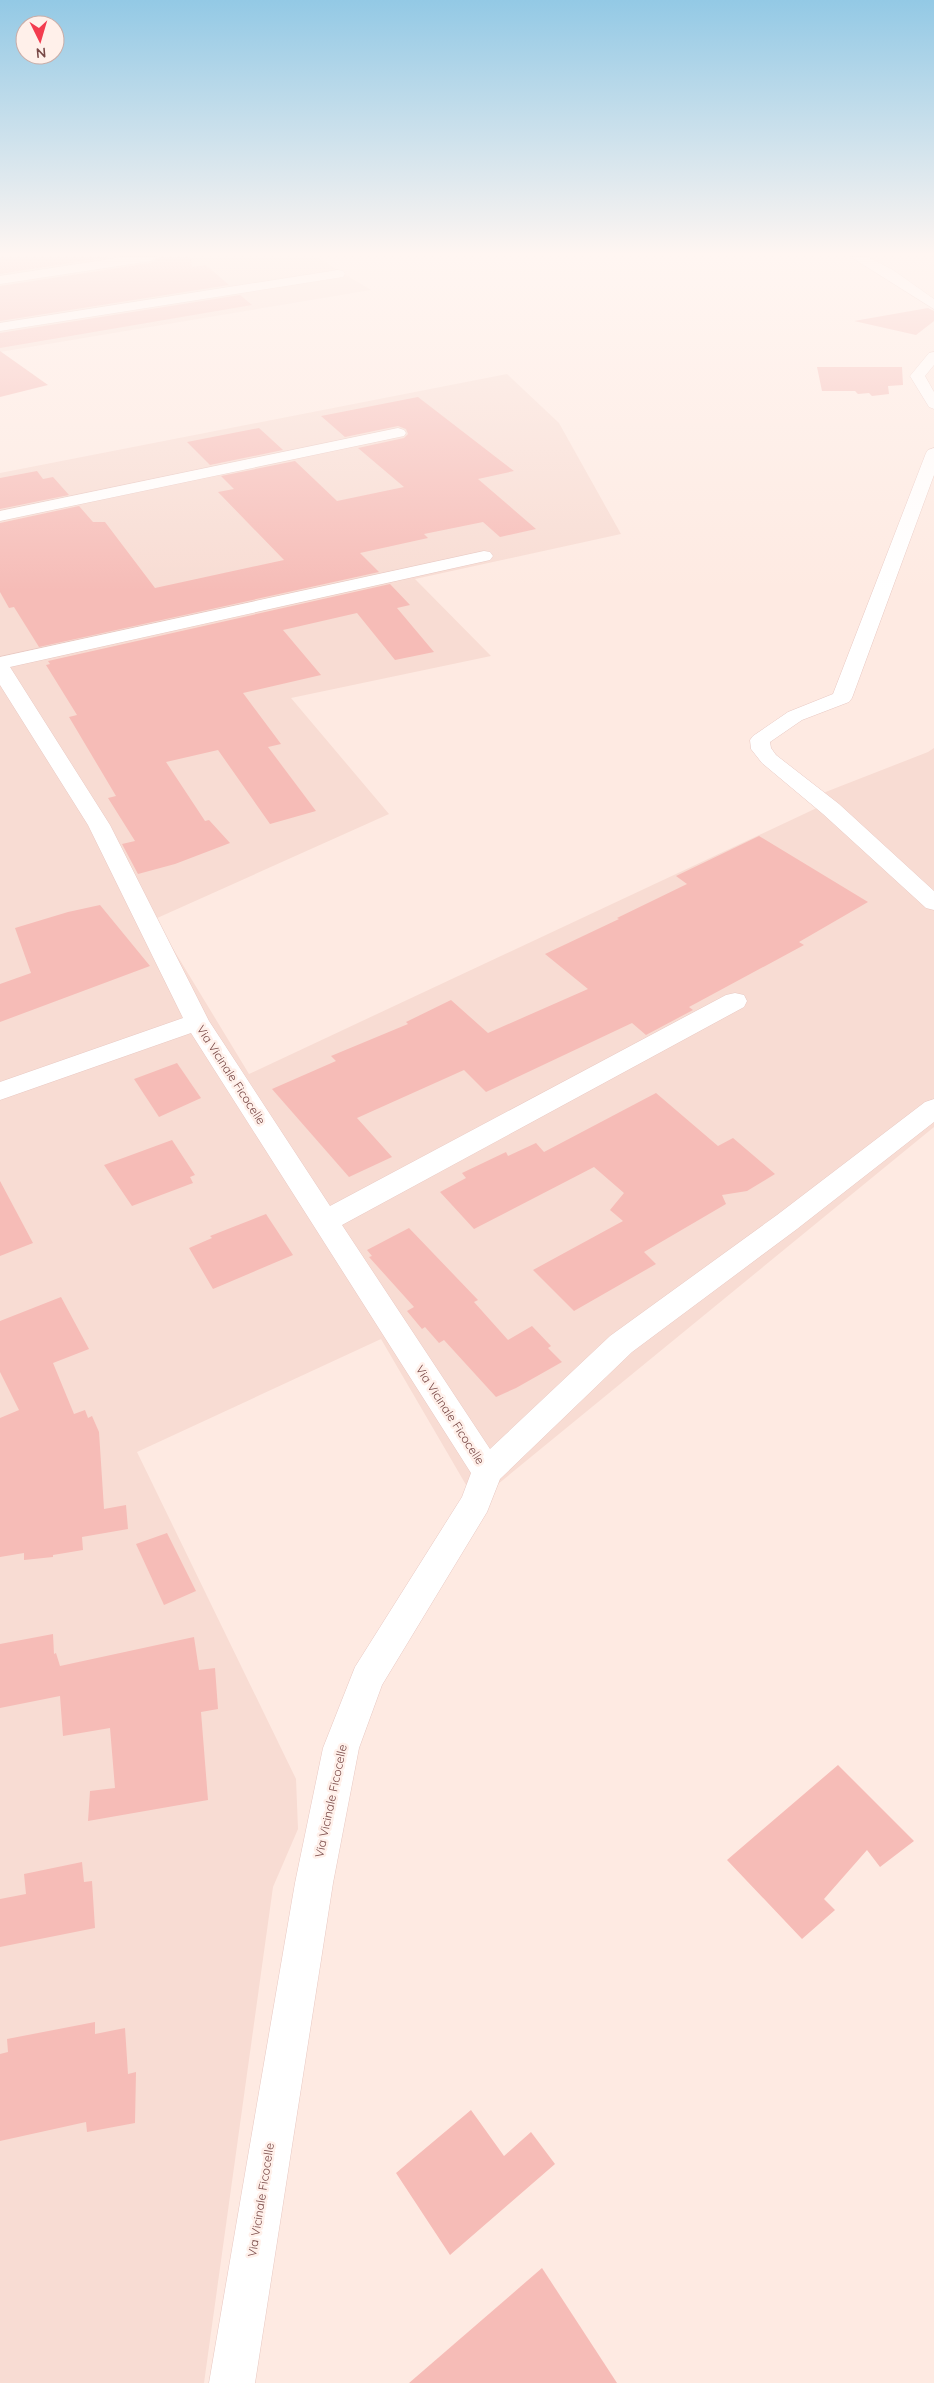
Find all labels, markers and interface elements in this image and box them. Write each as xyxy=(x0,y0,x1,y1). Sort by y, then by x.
north arrow xyxy=(15,15,65,65)
text: N xyxy=(35,44,47,62)
street label: Via Vicinale Ficocelle xyxy=(194,1022,269,1127)
street label: Via Vicinale Ficocelle xyxy=(413,1362,488,1467)
street label: Via Vicinale Ficocelle xyxy=(311,1743,350,1859)
street label: Via Vicinale Ficocelle xyxy=(244,2142,277,2258)

